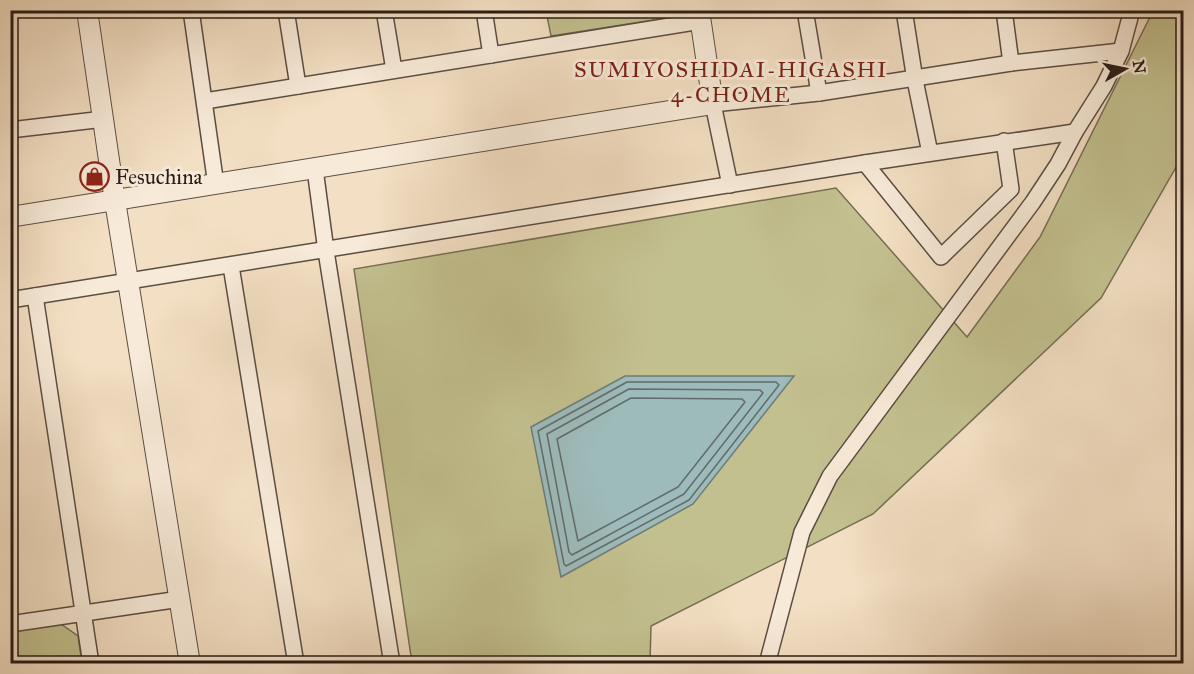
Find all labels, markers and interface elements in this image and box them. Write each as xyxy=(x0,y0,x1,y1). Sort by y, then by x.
north arrow xyxy=(1095,39,1155,99)
district label: SUMIYOSHIDAI-HIGASHI 4-CHOME xyxy=(574,56,888,108)
text: N xyxy=(1129,59,1150,75)
shop icon: Fesuchina xyxy=(78,161,110,193)
place label: Fesuchina xyxy=(115,164,203,190)

